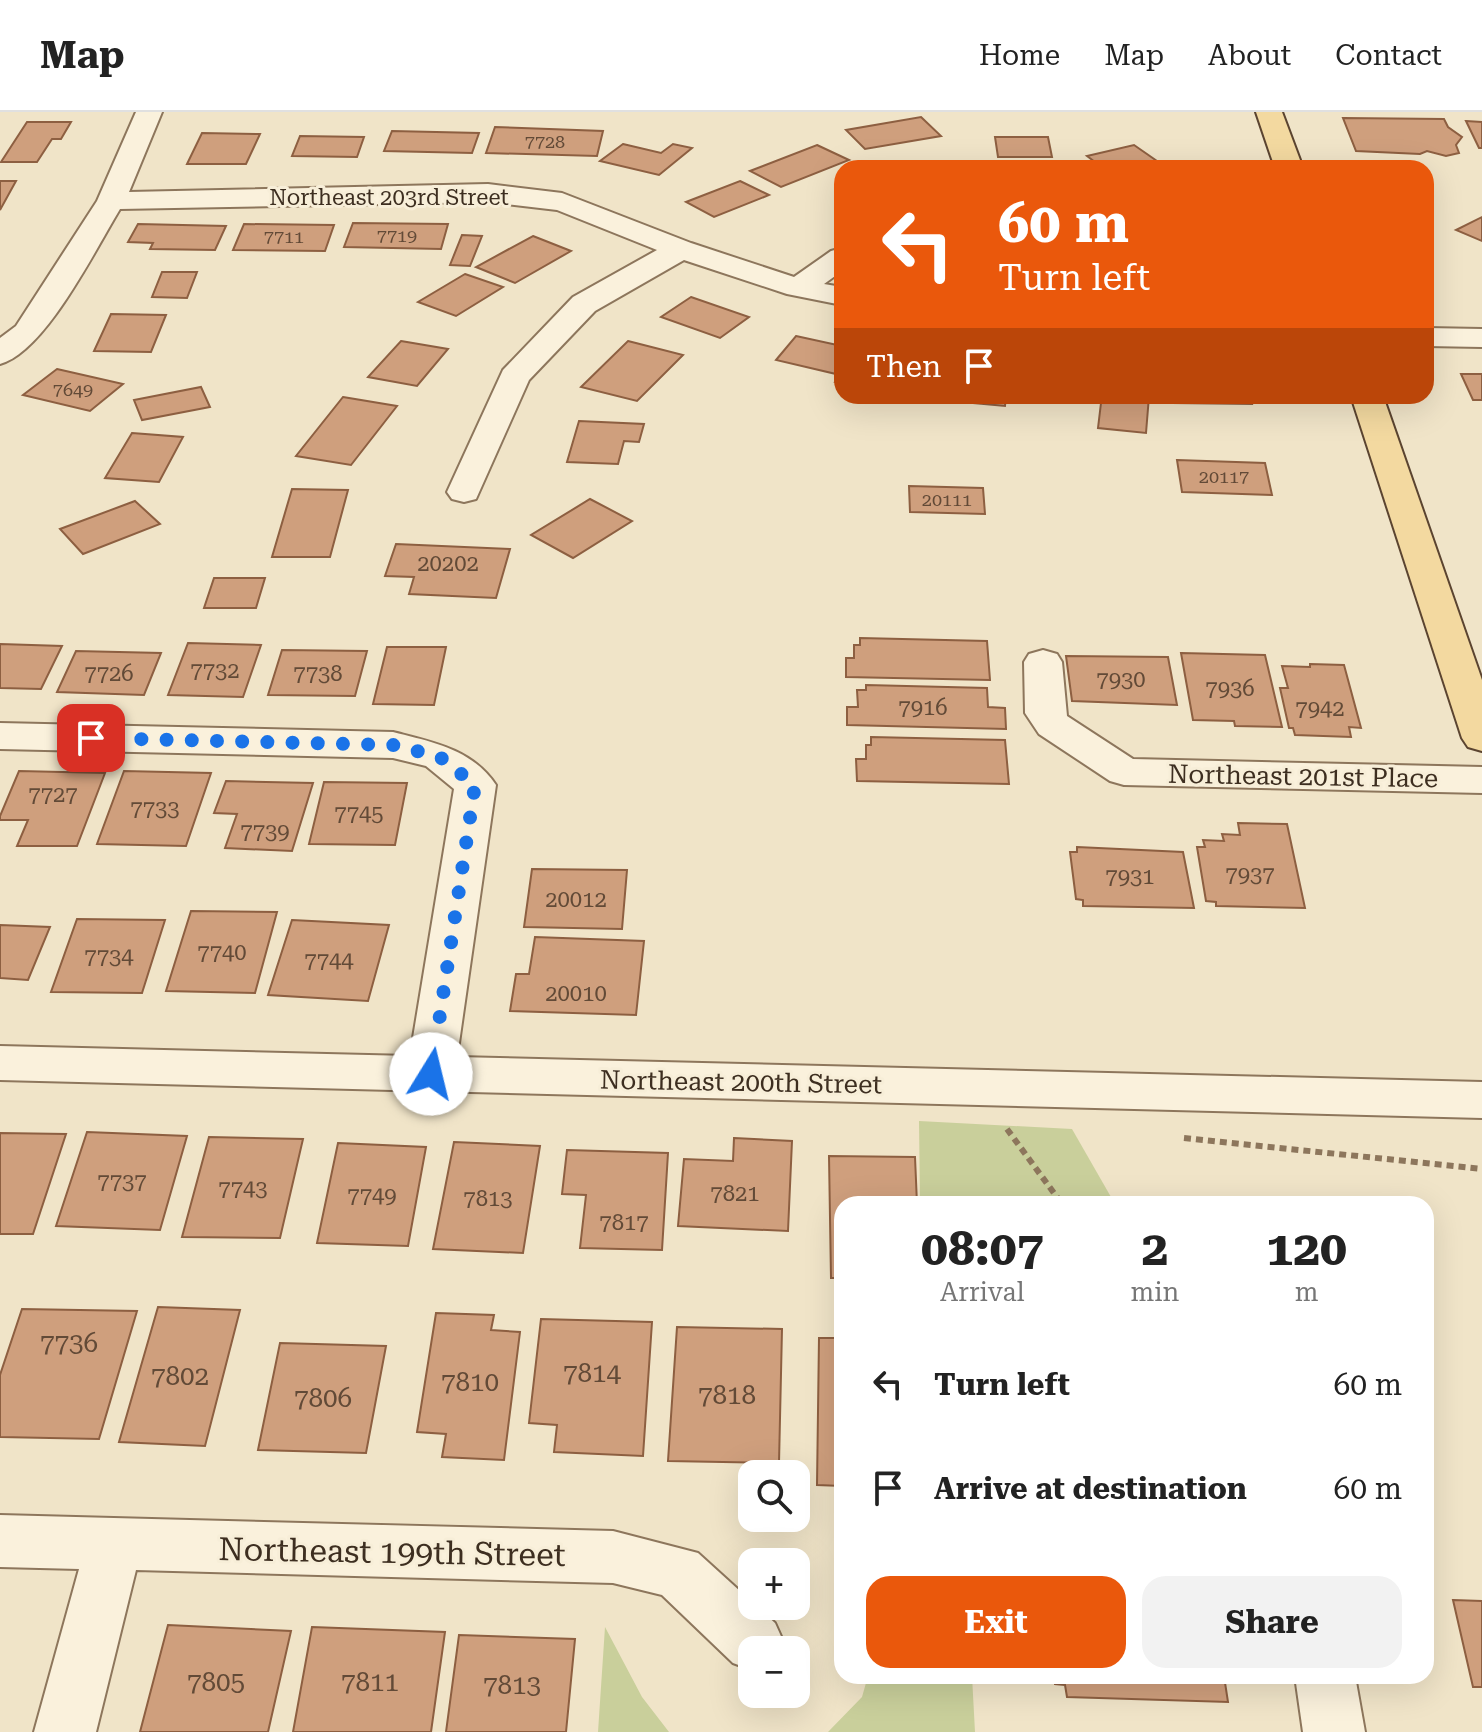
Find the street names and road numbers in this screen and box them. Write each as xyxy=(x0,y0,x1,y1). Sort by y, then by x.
street label: Northeast 203rd Street xyxy=(269,185,509,210)
street label: Northeast 201st Place xyxy=(1168,759,1438,793)
street label: Northeast 200th Street xyxy=(600,1065,883,1099)
street label: Northeast 199th Street xyxy=(218,1530,566,1574)

